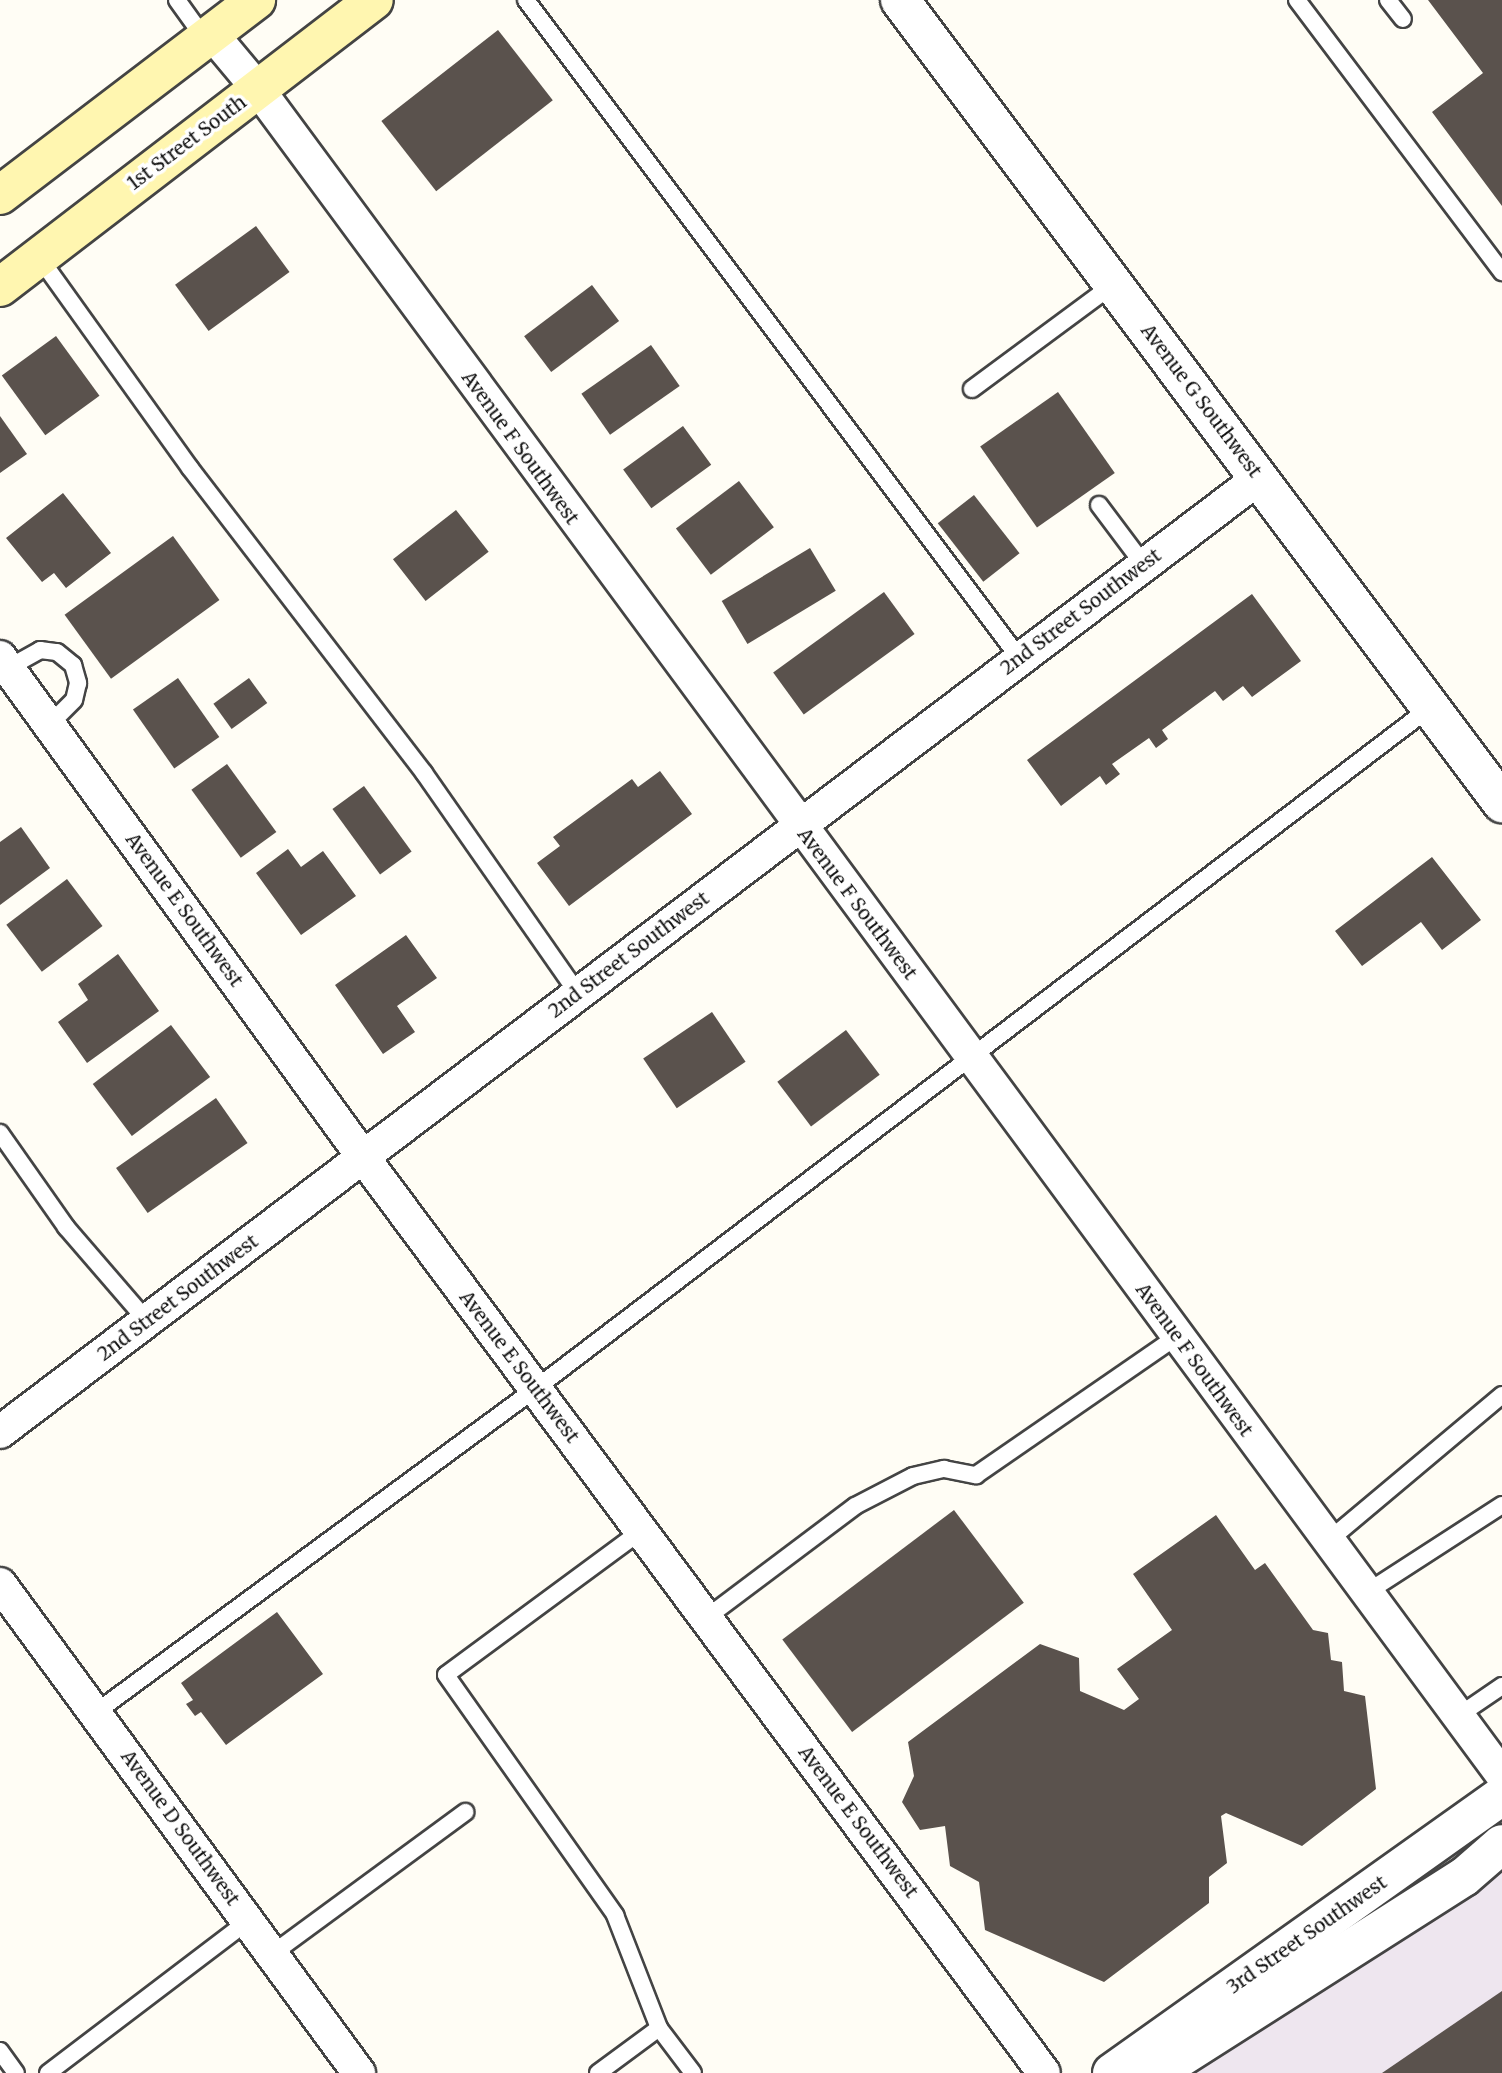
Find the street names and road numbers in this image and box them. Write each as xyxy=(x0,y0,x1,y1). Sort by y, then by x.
street label: 1st Street South xyxy=(123,91,251,195)
street label: Avenue G Southwest xyxy=(1136,320,1266,482)
street label: Avenue F Southwest xyxy=(457,367,583,529)
street label: 2nd Street Southwest xyxy=(996,544,1166,680)
street label: Avenue F Southwest xyxy=(793,824,921,984)
street label: Avenue E Southwest xyxy=(121,829,247,991)
street label: 2nd Street Southwest xyxy=(544,887,714,1023)
street label: 2nd Street Southwest xyxy=(93,1230,263,1366)
street label: Avenue F Southwest xyxy=(1131,1279,1257,1441)
street label: Avenue E Southwest xyxy=(454,1287,584,1447)
street label: Avenue E Southwest xyxy=(793,1742,923,1902)
street label: Avenue D Southwest xyxy=(116,1746,244,1910)
street label: 3rd Street Southwest xyxy=(1223,1871,1391,1999)

